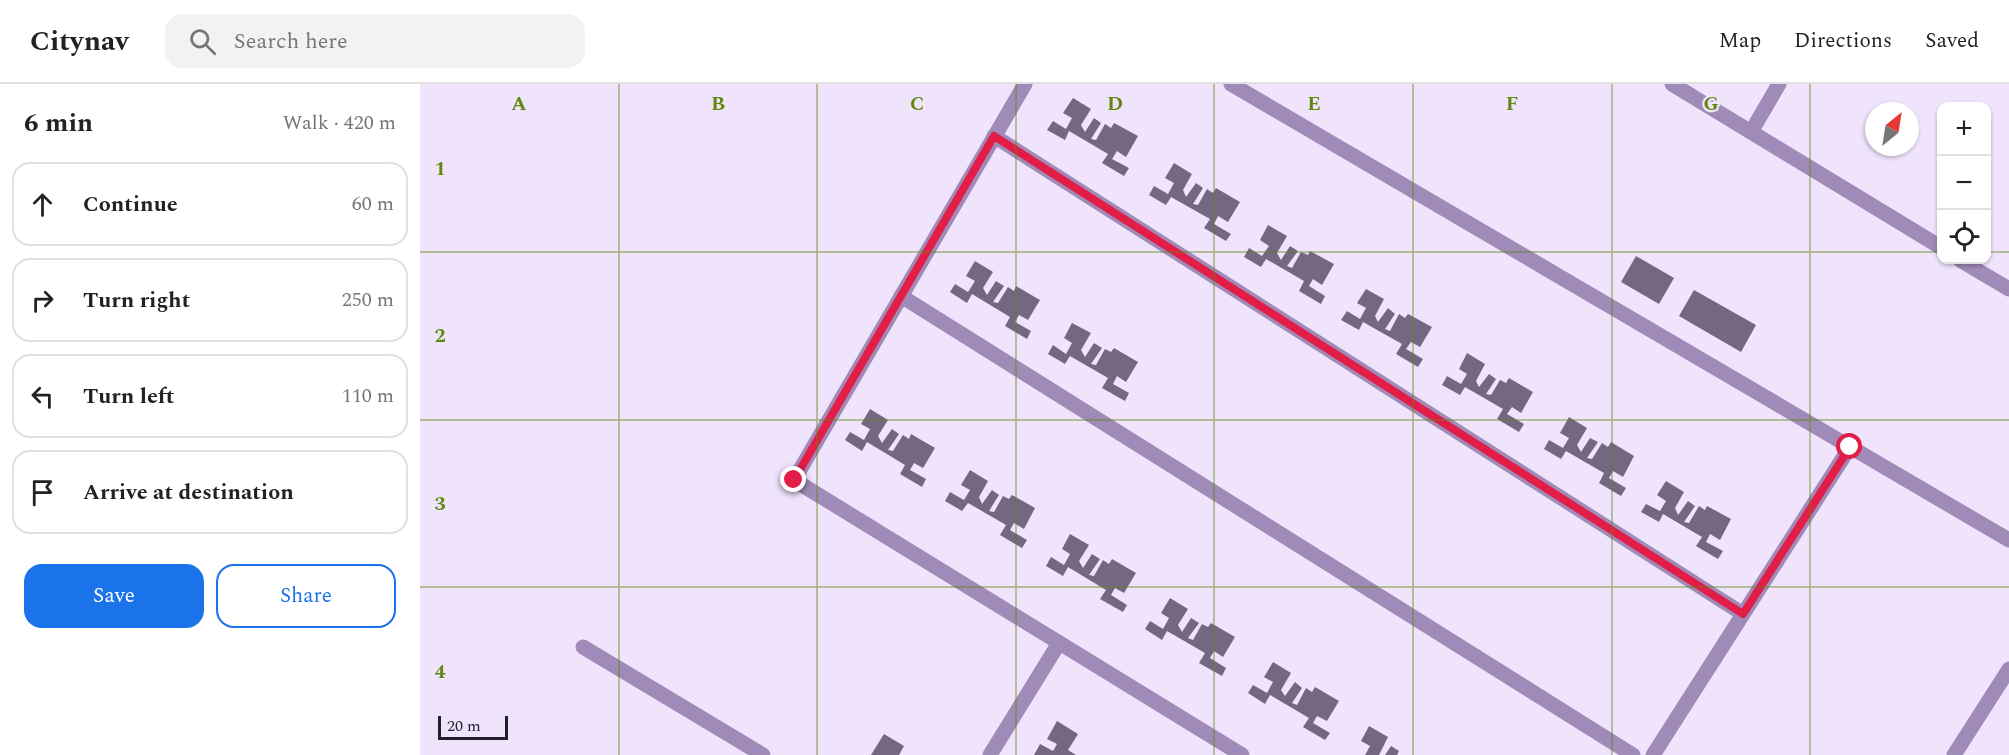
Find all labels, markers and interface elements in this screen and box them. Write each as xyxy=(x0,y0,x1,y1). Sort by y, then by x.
search box xyxy=(165,14,585,68)
text: Citynav xyxy=(30,20,129,63)
icon: search xyxy=(186,25,219,58)
text: Search here xyxy=(234,25,348,58)
text: Map xyxy=(1719,25,1761,57)
text: Directions xyxy=(1794,25,1892,57)
text: Saved xyxy=(1925,25,1979,57)
text: A xyxy=(511,89,527,119)
text: B xyxy=(711,89,725,119)
text: C xyxy=(910,89,924,119)
text: D xyxy=(1107,89,1123,119)
text: E xyxy=(1307,89,1321,119)
text: F xyxy=(1506,89,1518,119)
text: G xyxy=(1703,89,1719,119)
north arrow xyxy=(1865,102,1919,156)
map controls xyxy=(1937,102,1991,264)
button: + xyxy=(1937,102,1991,156)
text: 6 min xyxy=(24,103,93,143)
text: Walk · 420 m xyxy=(283,108,396,138)
text: 1 xyxy=(434,154,446,184)
button: − xyxy=(1937,156,1991,210)
icon: ahead xyxy=(26,188,59,221)
text: Continue xyxy=(83,188,178,221)
text: 60 m xyxy=(352,189,394,219)
button: locate xyxy=(1937,210,1991,264)
icon: right xyxy=(26,284,59,317)
text: Turn right xyxy=(83,284,190,317)
text: 250 m xyxy=(342,285,394,315)
text: 2 xyxy=(434,321,446,351)
icon: left xyxy=(26,380,59,413)
text: Turn left xyxy=(83,380,175,413)
text: 110 m xyxy=(342,381,394,411)
route start xyxy=(1836,433,1862,459)
route end xyxy=(780,466,806,492)
icon: arrive xyxy=(26,476,59,509)
text: Arrive at destination xyxy=(83,476,294,509)
text: 3 xyxy=(434,489,446,519)
button: Save xyxy=(24,564,204,628)
button: Share xyxy=(216,564,396,628)
text: 4 xyxy=(434,657,446,687)
scale bar xyxy=(438,713,508,740)
text: 20 m xyxy=(447,714,481,738)

